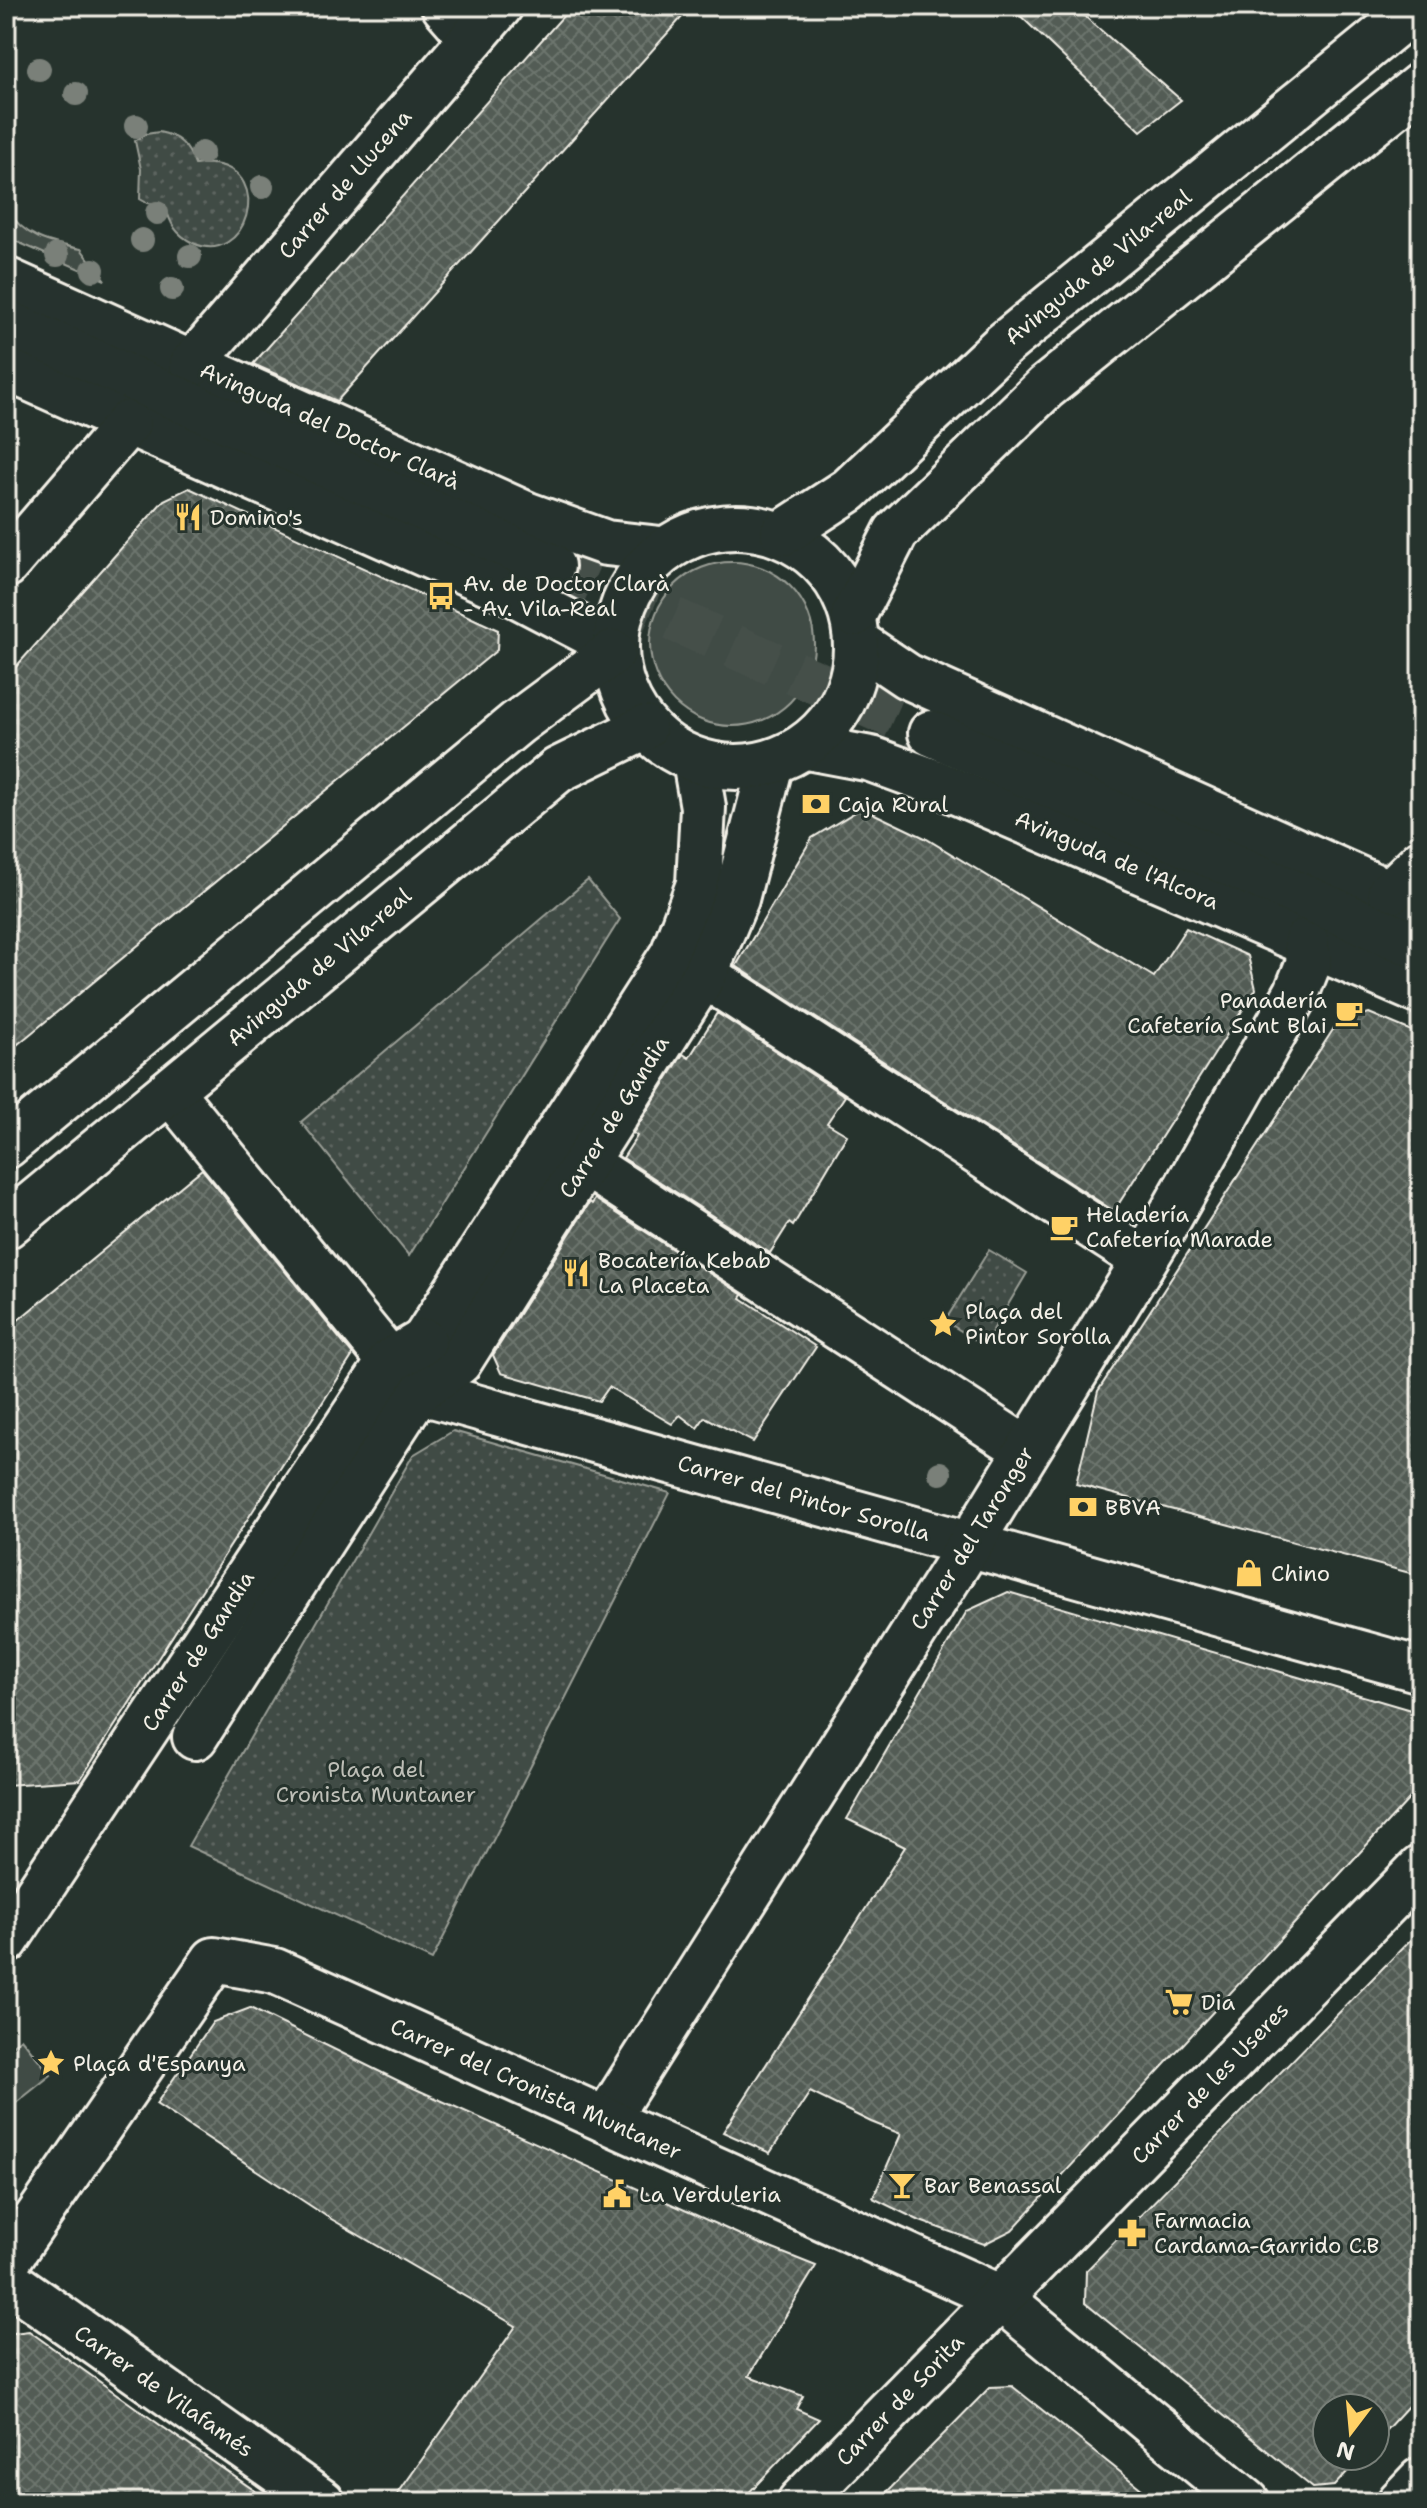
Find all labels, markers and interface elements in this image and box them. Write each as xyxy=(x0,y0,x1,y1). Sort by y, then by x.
street label: Carrer de Llucena xyxy=(272,103,418,265)
street label: Avinguda de Vila-real xyxy=(999,182,1198,351)
street label: Avinguda del Doctor Clarà xyxy=(195,355,465,497)
restaurant icon: Domino's xyxy=(173,502,203,532)
place label: Domino's xyxy=(210,503,303,532)
place label: Av. de Doctor Clarà - Av. Vila-Real xyxy=(463,569,670,623)
bus stop icon: Av. de Doctor Clarà - Av. Vila-Real xyxy=(426,581,456,611)
bank icon: Caja Rural xyxy=(801,789,831,819)
place label: Caja Rural xyxy=(838,790,948,819)
street label: Avinguda de l'Alcora xyxy=(1010,804,1224,916)
street label: Avinguda de Vila-real xyxy=(221,881,418,1053)
place label: Panadería Cafetería Sant Blai xyxy=(1127,986,1327,1040)
cafe icon: Panadería Cafetería Sant Blai xyxy=(1334,998,1364,1028)
street label: Carrer de Gandia xyxy=(552,1030,676,1204)
place label: Heladería Cafetería Marade xyxy=(1086,1200,1273,1254)
cafe icon: Heladería Cafetería Marade xyxy=(1049,1212,1079,1242)
place label: Bocatería Kebab La Placeta xyxy=(598,1246,771,1300)
restaurant icon: Bocatería Kebab La Placeta xyxy=(561,1258,591,1288)
place label: Plaça del Pintor Sorolla xyxy=(965,1297,1111,1351)
place icon: Plaça del Pintor Sorolla xyxy=(928,1309,958,1339)
street label: Carrer del Taronger xyxy=(904,1441,1040,1635)
street label: Carrer del Pintor Sorolla xyxy=(674,1448,934,1548)
bank icon: BBVA xyxy=(1068,1492,1098,1522)
place label: BBVA xyxy=(1105,1493,1161,1522)
shop icon: Chino xyxy=(1234,1558,1264,1588)
place label: Chino xyxy=(1271,1559,1330,1588)
street label: Carrer de Gandia xyxy=(135,1565,261,1737)
park label: Plaça del Cronista Muntaner xyxy=(276,1755,476,1809)
supermarket icon: Dia xyxy=(1164,1987,1194,2017)
place label: Dia xyxy=(1201,1988,1235,2017)
street label: Carrer de les Useres xyxy=(1125,1996,1295,2170)
street label: Carrer del Cronista Muntaner xyxy=(386,2012,686,2166)
place icon: Plaça d'Espanya xyxy=(36,2048,66,2078)
place label: Plaça d'Espanya xyxy=(73,2049,246,2078)
bar icon: Bar Benassal xyxy=(887,2170,917,2200)
place label: Bar Benassal xyxy=(924,2171,1062,2200)
public building icon: La Verduleria xyxy=(602,2179,632,2209)
place label: La Verduleria xyxy=(639,2180,781,2209)
place label: Farmacia Cardama-Garrido C.B xyxy=(1154,2206,1379,2260)
pharmacy icon: Farmacia Cardama-Garrido C.B xyxy=(1117,2218,1147,2248)
street label: Carrer de Vilafamés xyxy=(69,2318,259,2464)
street label: Carrer de Sorita xyxy=(830,2328,971,2472)
north arrow xyxy=(1311,2392,1391,2472)
text: N xyxy=(1333,2434,1358,2467)

